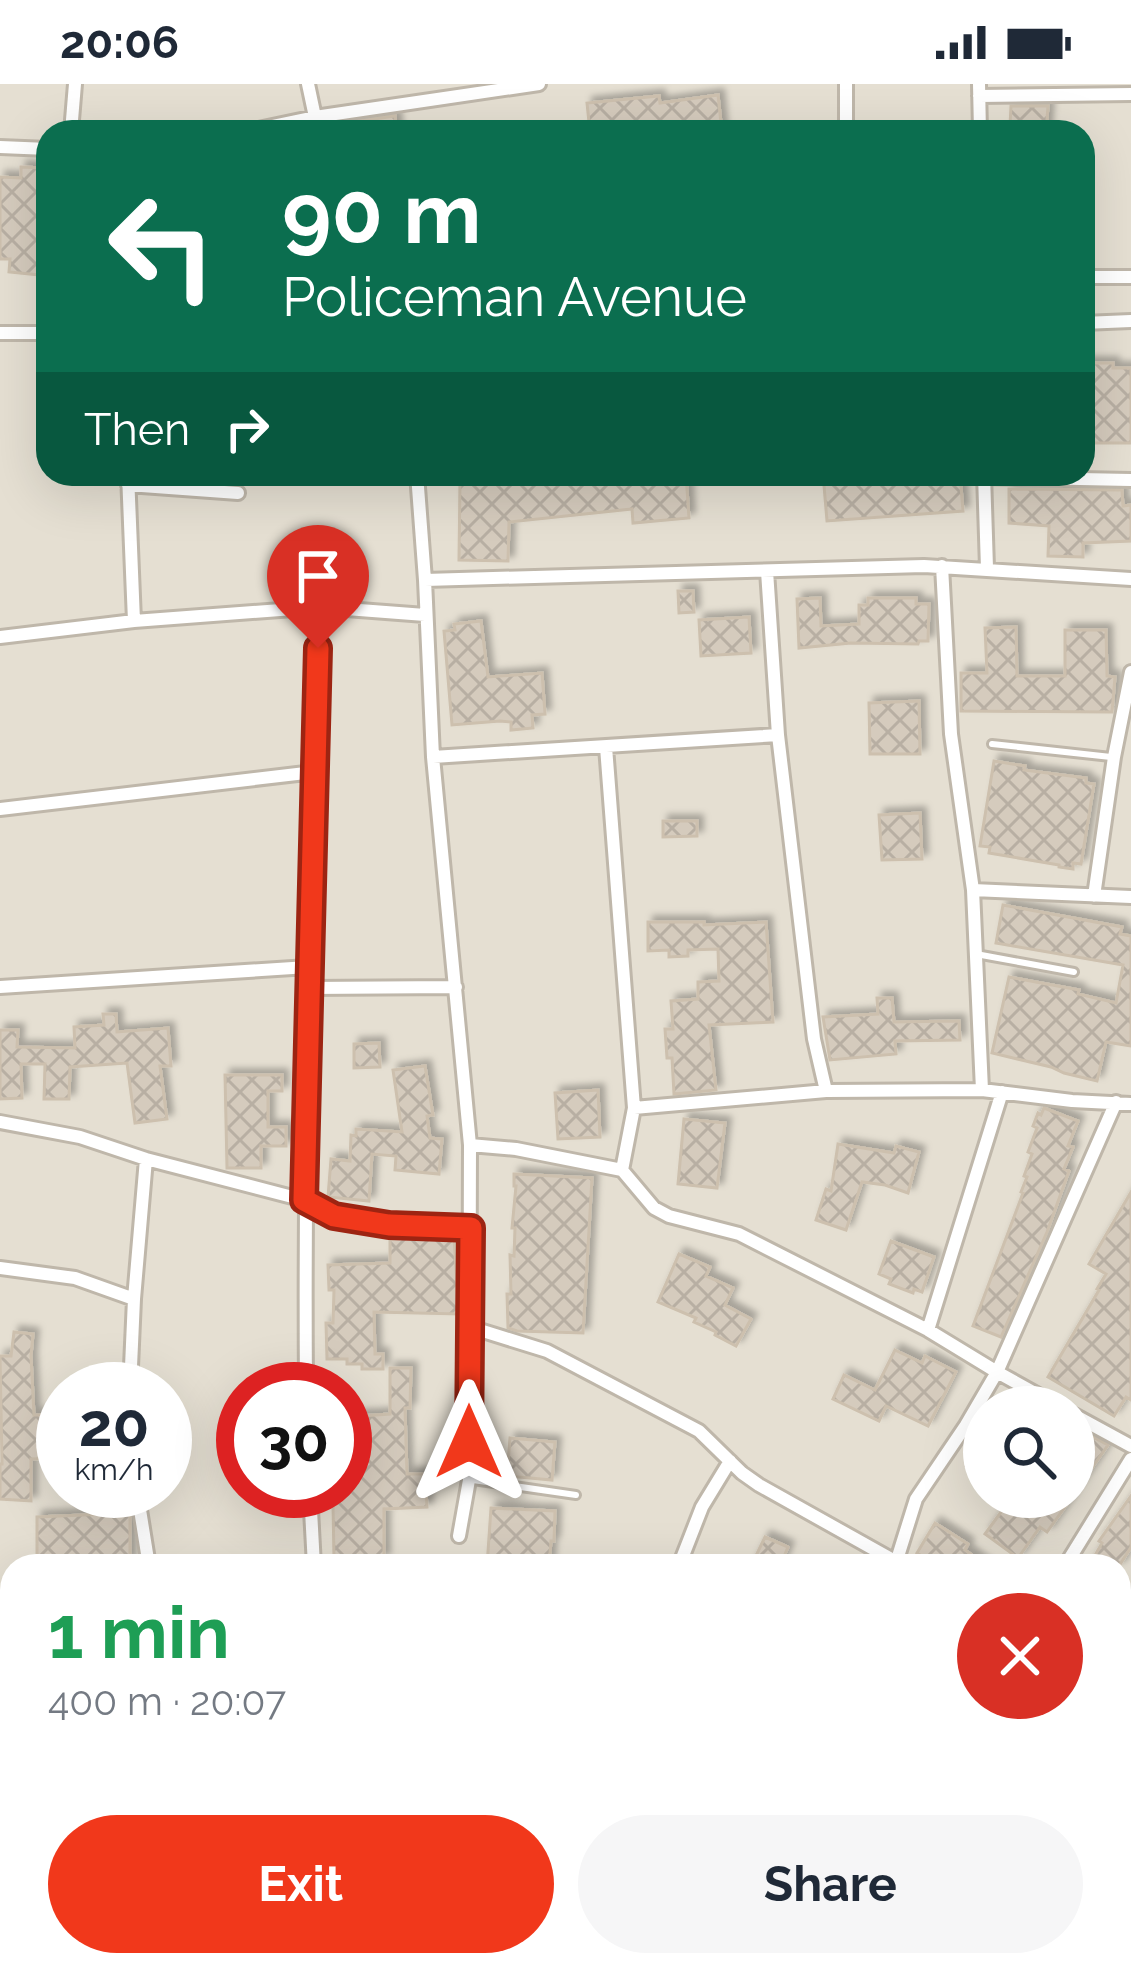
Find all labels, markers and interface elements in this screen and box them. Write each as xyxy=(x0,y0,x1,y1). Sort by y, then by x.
text: 20:06 xyxy=(60,16,179,69)
text: 90 m xyxy=(282,164,481,263)
icon: left xyxy=(84,168,240,324)
text: Policeman Avenue xyxy=(282,265,747,329)
icon: right xyxy=(214,396,280,462)
text: Then xyxy=(84,403,190,456)
pin xyxy=(267,525,369,648)
icon: arrive xyxy=(285,543,351,609)
speed limit sign: 30 xyxy=(216,1362,372,1518)
position arrow xyxy=(406,1379,532,1505)
map controls xyxy=(963,1386,1095,1518)
button: search xyxy=(963,1386,1095,1518)
text: 20 xyxy=(79,1390,149,1460)
text: km/h xyxy=(74,1452,154,1487)
text: 1 min xyxy=(48,1590,230,1675)
button: close xyxy=(957,1593,1083,1719)
text: 400 m · 20:07 xyxy=(48,1678,286,1724)
button: Exit xyxy=(48,1815,554,1953)
button: Share xyxy=(578,1815,1083,1953)

